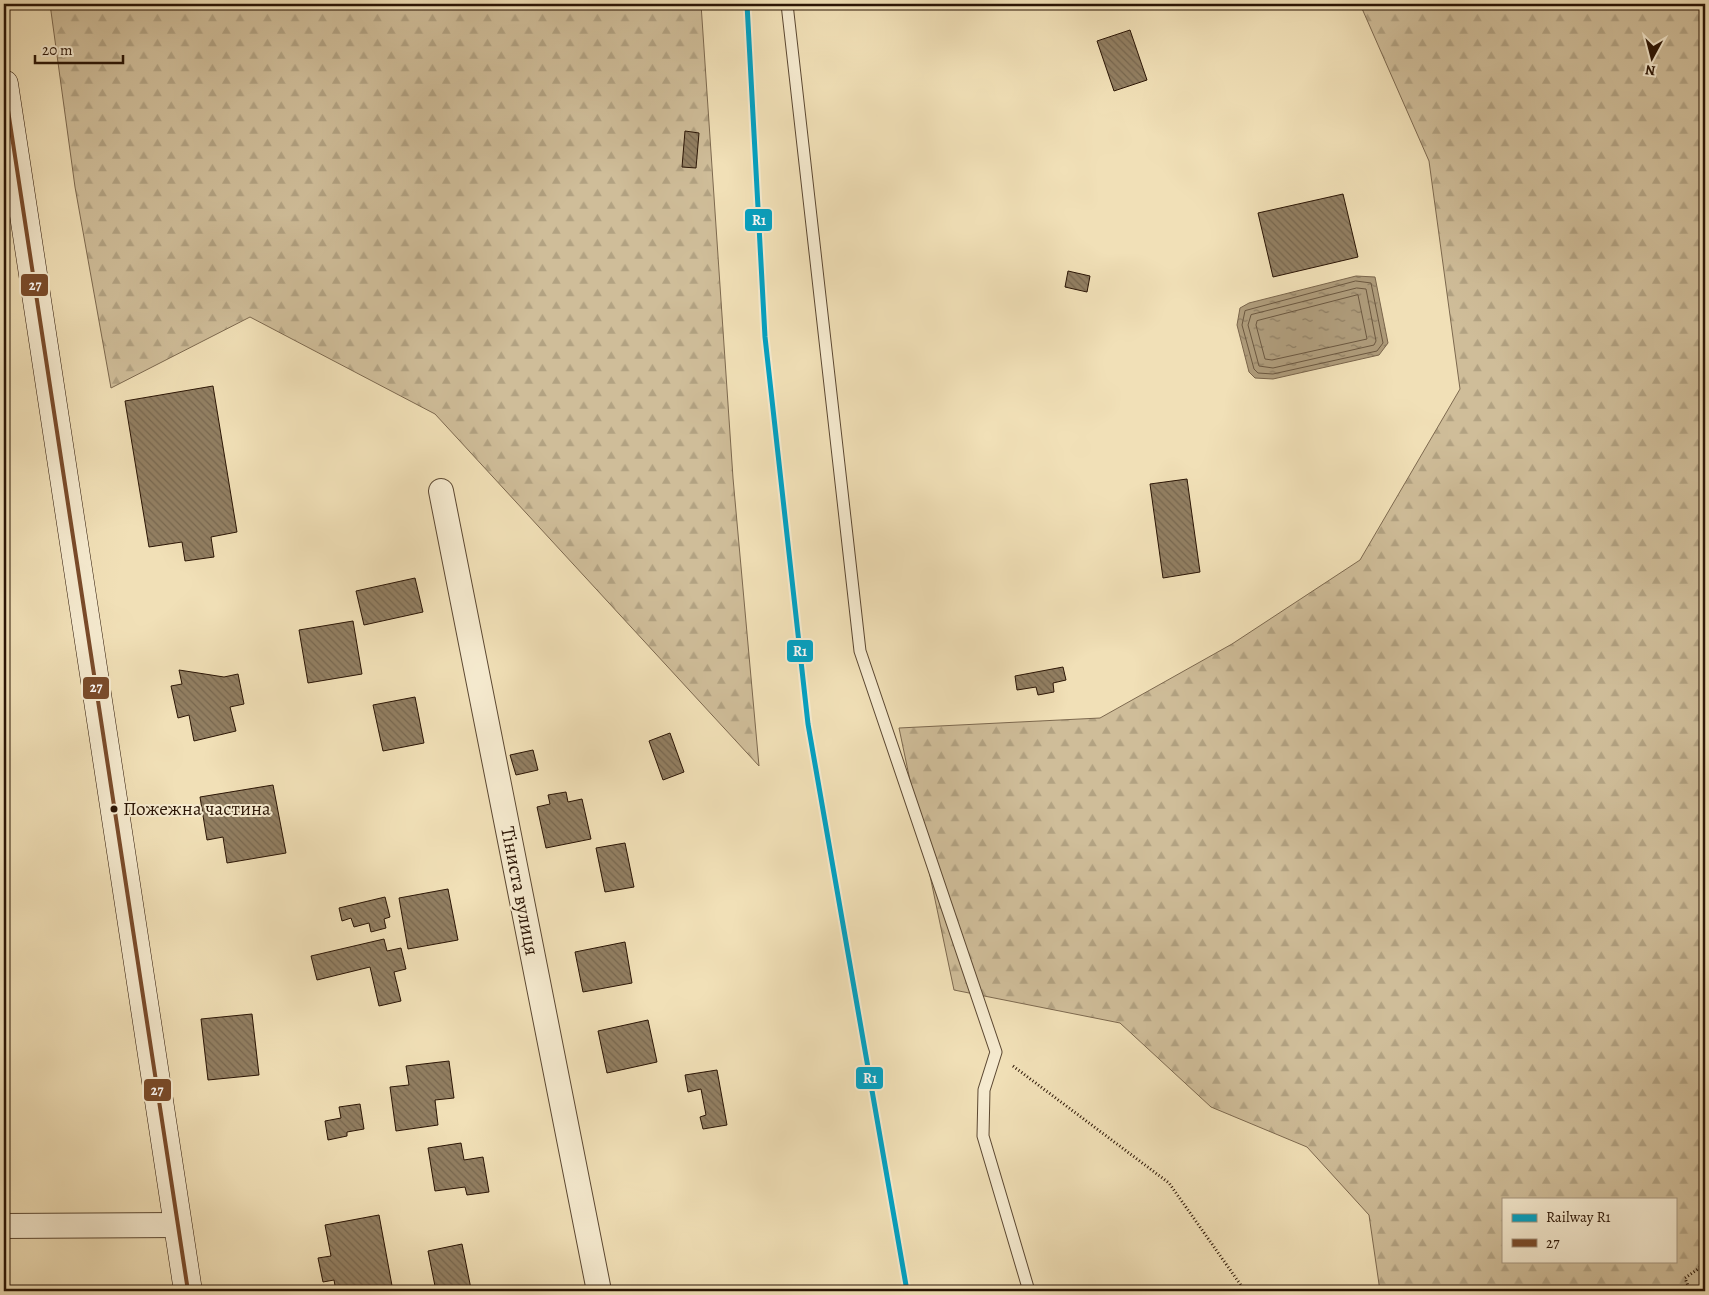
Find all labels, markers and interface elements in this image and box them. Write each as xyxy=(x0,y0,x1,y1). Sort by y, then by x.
scale bar xyxy=(35,32,122,64)
north arrow xyxy=(1626,32,1676,82)
text: 20 m xyxy=(42,40,73,60)
text: N xyxy=(1644,60,1657,80)
line badge: R1 xyxy=(744,208,773,232)
text: R1 xyxy=(752,211,766,230)
line badge: 27 xyxy=(20,273,49,297)
text: 27 xyxy=(29,276,41,295)
line badge: R1 xyxy=(786,639,814,663)
text: R1 xyxy=(793,642,807,661)
line badge: 27 xyxy=(82,676,110,700)
text: 27 xyxy=(90,678,102,697)
place label: Пожежна частина xyxy=(123,796,271,822)
marker: Пожежна частина xyxy=(109,804,119,814)
street label: Тіниста вулиця xyxy=(494,824,546,958)
line badge: R1 xyxy=(855,1066,884,1090)
text: R1 xyxy=(863,1069,877,1088)
line badge: 27 xyxy=(143,1078,172,1102)
text: 27 xyxy=(151,1081,163,1100)
legend xyxy=(1502,1198,1676,1262)
text: Railway R1 xyxy=(1546,1207,1611,1227)
text: 27 xyxy=(1546,1233,1560,1253)

